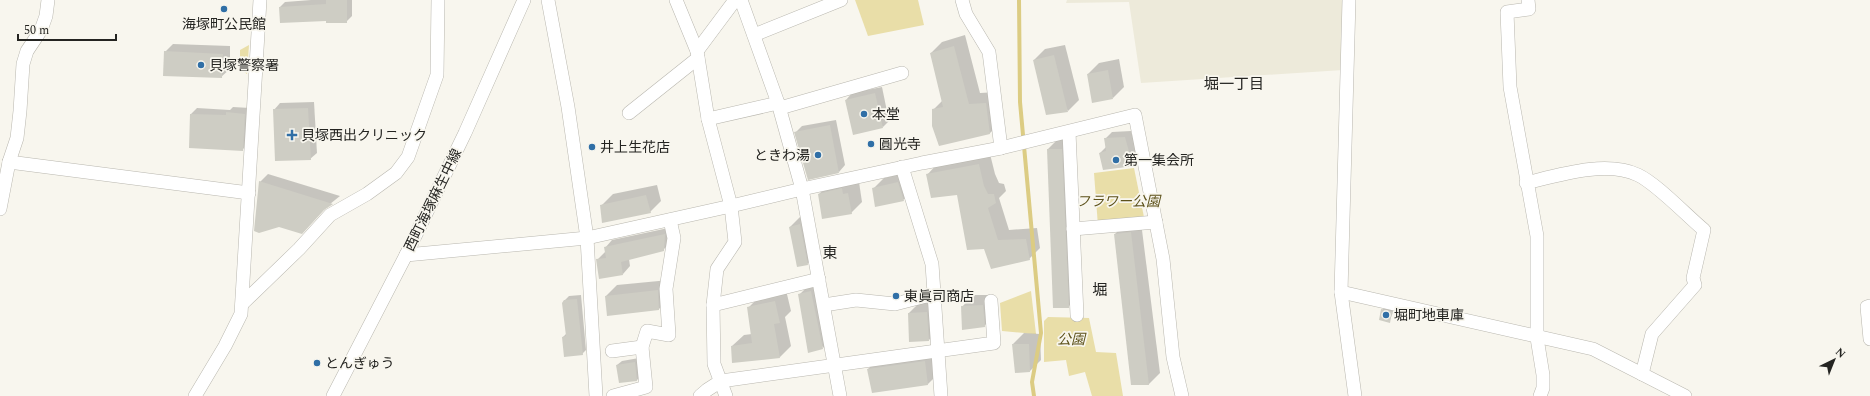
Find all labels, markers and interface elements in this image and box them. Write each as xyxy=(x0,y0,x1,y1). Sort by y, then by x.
marker: 海塚町公民館 xyxy=(219,4,229,14)
place label: 海塚町公民館 xyxy=(182,14,266,35)
scale bar xyxy=(18,16,116,42)
text: 50 m xyxy=(24,21,49,40)
place label: 貝塚警察署 xyxy=(209,55,279,76)
marker: 貝塚警察署 xyxy=(196,60,206,70)
district label: 堀一丁目 xyxy=(1204,73,1264,96)
place label: 本堂 xyxy=(872,104,900,125)
marker: 本堂 xyxy=(859,109,869,119)
place label: 貝塚西出クリニック xyxy=(301,125,427,146)
marker: 貝塚西出クリニック xyxy=(286,129,298,141)
place label: 圓光寺 xyxy=(879,134,921,155)
place label: 井上生花店 xyxy=(600,137,670,158)
marker: 圓光寺 xyxy=(866,139,876,149)
marker: 井上生花店 xyxy=(587,142,597,152)
street label: 西町海塚麻生中線 xyxy=(399,145,467,255)
place label: ときわ湯 xyxy=(754,145,810,166)
marker: ときわ湯 xyxy=(813,150,823,160)
place label: 第一集会所 xyxy=(1124,150,1194,171)
marker: 第一集会所 xyxy=(1111,155,1121,165)
park label: フラワー公園 xyxy=(1076,191,1162,212)
district label: 東 xyxy=(822,242,838,265)
district label: 堀 xyxy=(1092,279,1108,302)
place label: 東眞司商店 xyxy=(904,286,974,307)
marker: 東眞司商店 xyxy=(891,291,901,301)
place label: 堀町地車庫 xyxy=(1394,305,1464,326)
marker: 堀町地車庫 xyxy=(1381,310,1391,320)
park label: 公園 xyxy=(1057,329,1087,350)
north arrow xyxy=(1814,340,1854,380)
text: N xyxy=(1831,344,1850,362)
place label: とんぎゅう xyxy=(325,353,395,374)
marker: とんぎゅう xyxy=(312,358,322,368)

